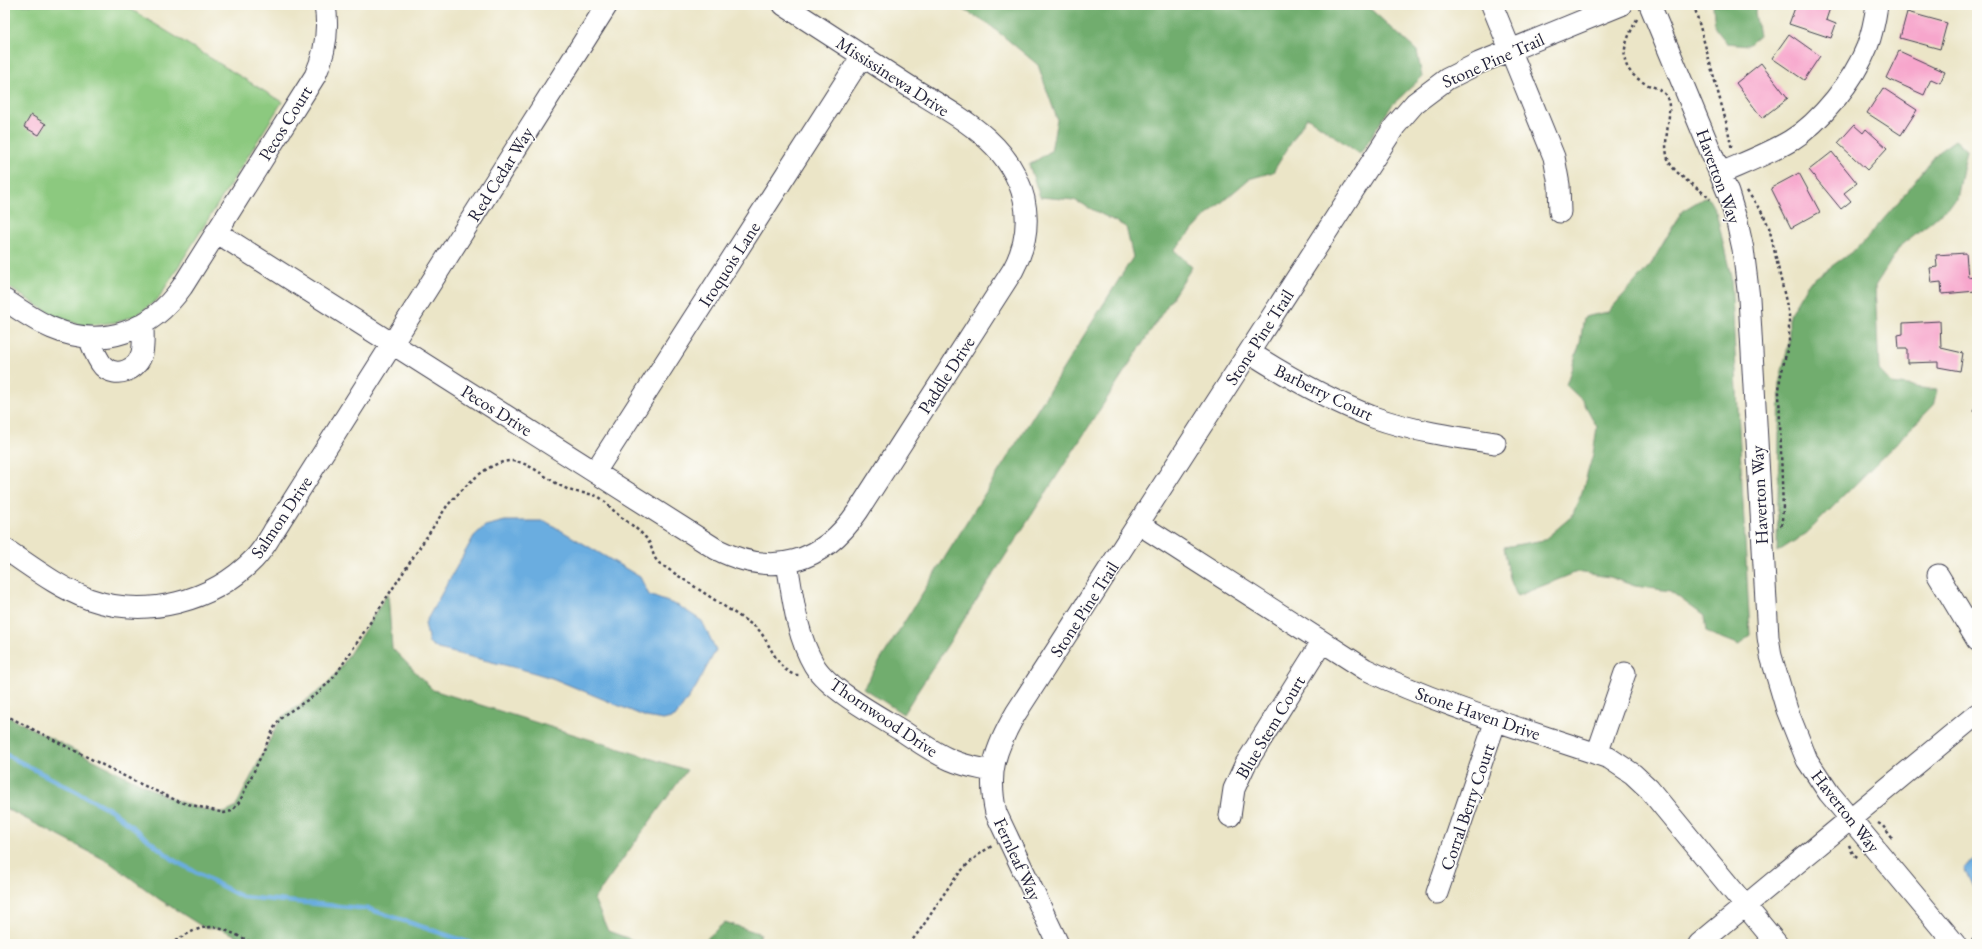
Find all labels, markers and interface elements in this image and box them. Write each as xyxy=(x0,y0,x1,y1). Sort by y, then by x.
street label: Stone Pine Trail xyxy=(1438,27,1548,93)
street label: Mississinewa Drive xyxy=(832,31,954,121)
street label: Pecos Court xyxy=(253,81,317,165)
street label: Red Cedar Way xyxy=(462,122,538,226)
street label: Haverton Way xyxy=(1691,126,1747,227)
street label: Iroquois Lane xyxy=(693,217,765,311)
street label: Stone Pine Trail xyxy=(1219,285,1299,389)
street label: Paddle Drive xyxy=(912,332,980,418)
street label: Barberry Court xyxy=(1271,358,1377,426)
street label: Pecos Drive xyxy=(457,379,537,441)
street label: Haverton Way xyxy=(1745,445,1773,545)
street label: Salmon Drive xyxy=(245,471,317,563)
street label: Stone Pine Trail xyxy=(1044,557,1124,661)
street label: Blue Stem Court xyxy=(1230,671,1310,783)
street label: Thornwood Drive xyxy=(825,672,943,762)
street label: Stone Haven Drive xyxy=(1413,681,1543,745)
street label: Corral Berry Court xyxy=(1435,740,1500,874)
street label: Haverton Way xyxy=(1806,765,1886,857)
street label: Fernleaf Way xyxy=(989,814,1047,904)

